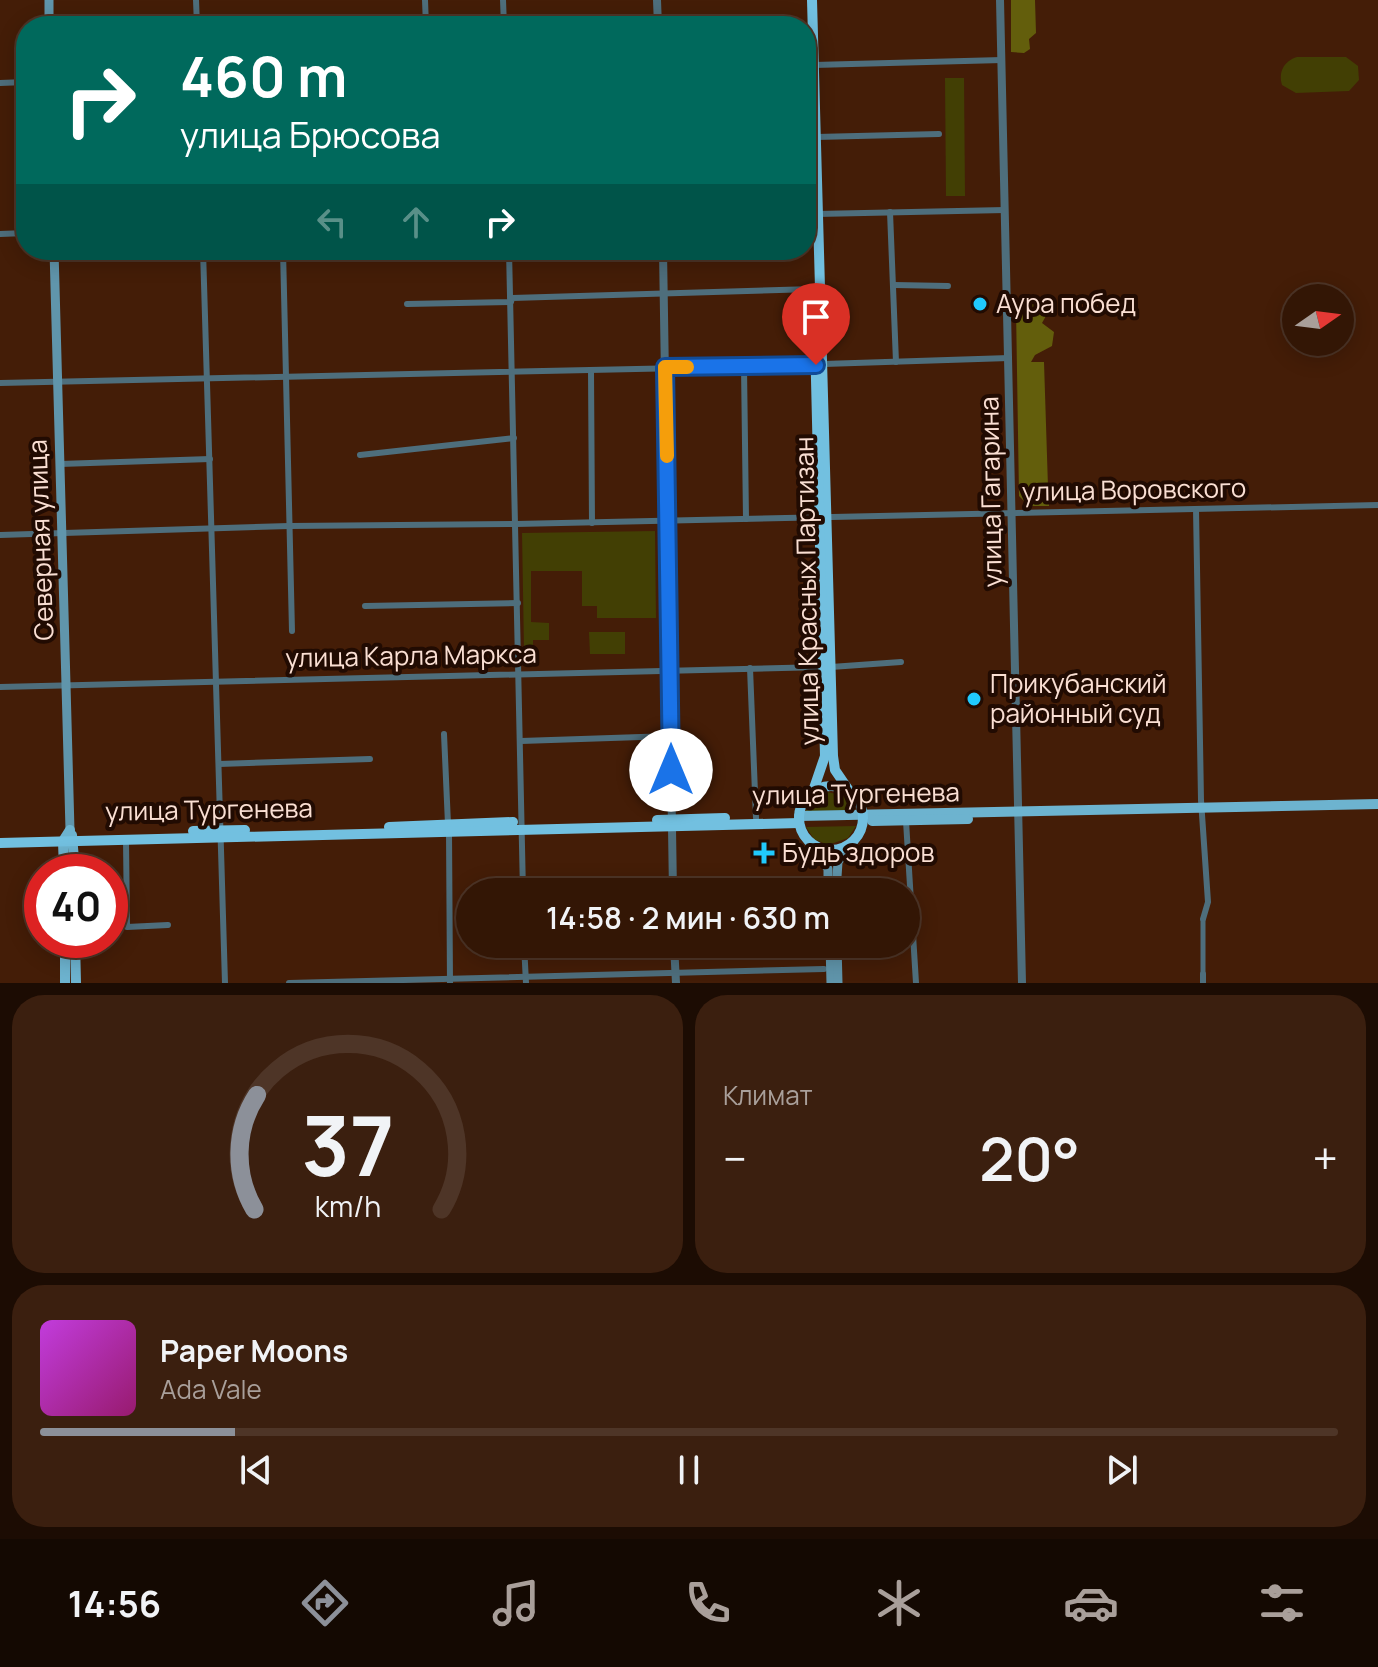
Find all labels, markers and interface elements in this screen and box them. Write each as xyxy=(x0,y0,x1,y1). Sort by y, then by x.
text: 460 m xyxy=(180,37,347,114)
icon: right xyxy=(48,48,152,152)
text: улица Брюсова xyxy=(180,110,440,159)
icon: left xyxy=(310,200,354,244)
icon: ahead xyxy=(394,200,438,244)
icon: right xyxy=(478,200,522,244)
pin xyxy=(782,283,850,365)
north arrow xyxy=(1282,284,1354,356)
map controls xyxy=(1282,284,1354,356)
place label: Аура побед xyxy=(996,285,1136,321)
icon: arrive xyxy=(794,295,838,339)
marker: Аура побед xyxy=(971,295,989,313)
street label: улица Гагарина xyxy=(970,396,1010,588)
street label: улица Красных Партизан xyxy=(785,436,827,746)
street label: Северная улица xyxy=(19,439,61,641)
street label: улица Воровского xyxy=(1022,469,1246,509)
street label: улица Карла Маркса xyxy=(285,635,537,675)
place label: Прикубанский районный суд xyxy=(990,665,1167,731)
marker: Прикубанский районный суд xyxy=(965,690,983,708)
position arrow xyxy=(629,728,713,812)
street label: улица Тургенева xyxy=(752,773,960,813)
street label: улица Тургенева xyxy=(105,789,313,829)
place label: Будь здоров xyxy=(782,834,934,870)
marker: Будь здоров xyxy=(753,842,775,864)
speed limit sign: 40 xyxy=(24,854,128,958)
text: 14:58 · 2 мин · 630 m xyxy=(546,897,830,938)
text: Климат xyxy=(723,1077,813,1113)
text: 37 xyxy=(301,1087,394,1201)
text: 20° xyxy=(979,1117,1080,1199)
text: − xyxy=(723,1128,747,1188)
text: + xyxy=(1313,1128,1338,1188)
text: km/h xyxy=(314,1187,381,1226)
text: Paper Moons xyxy=(160,1330,348,1371)
text: Ada Vale xyxy=(160,1371,262,1407)
icon: previous xyxy=(234,1448,278,1492)
icon: pause xyxy=(667,1448,711,1492)
icon: next xyxy=(1100,1448,1144,1492)
icon: directions xyxy=(297,1575,353,1631)
icon: music xyxy=(488,1575,544,1631)
icon: phone xyxy=(680,1575,736,1631)
icon: climate xyxy=(871,1575,927,1631)
icon: car xyxy=(1063,1575,1119,1631)
icon: filters xyxy=(1254,1575,1310,1631)
text: 14:56 xyxy=(68,1579,161,1628)

